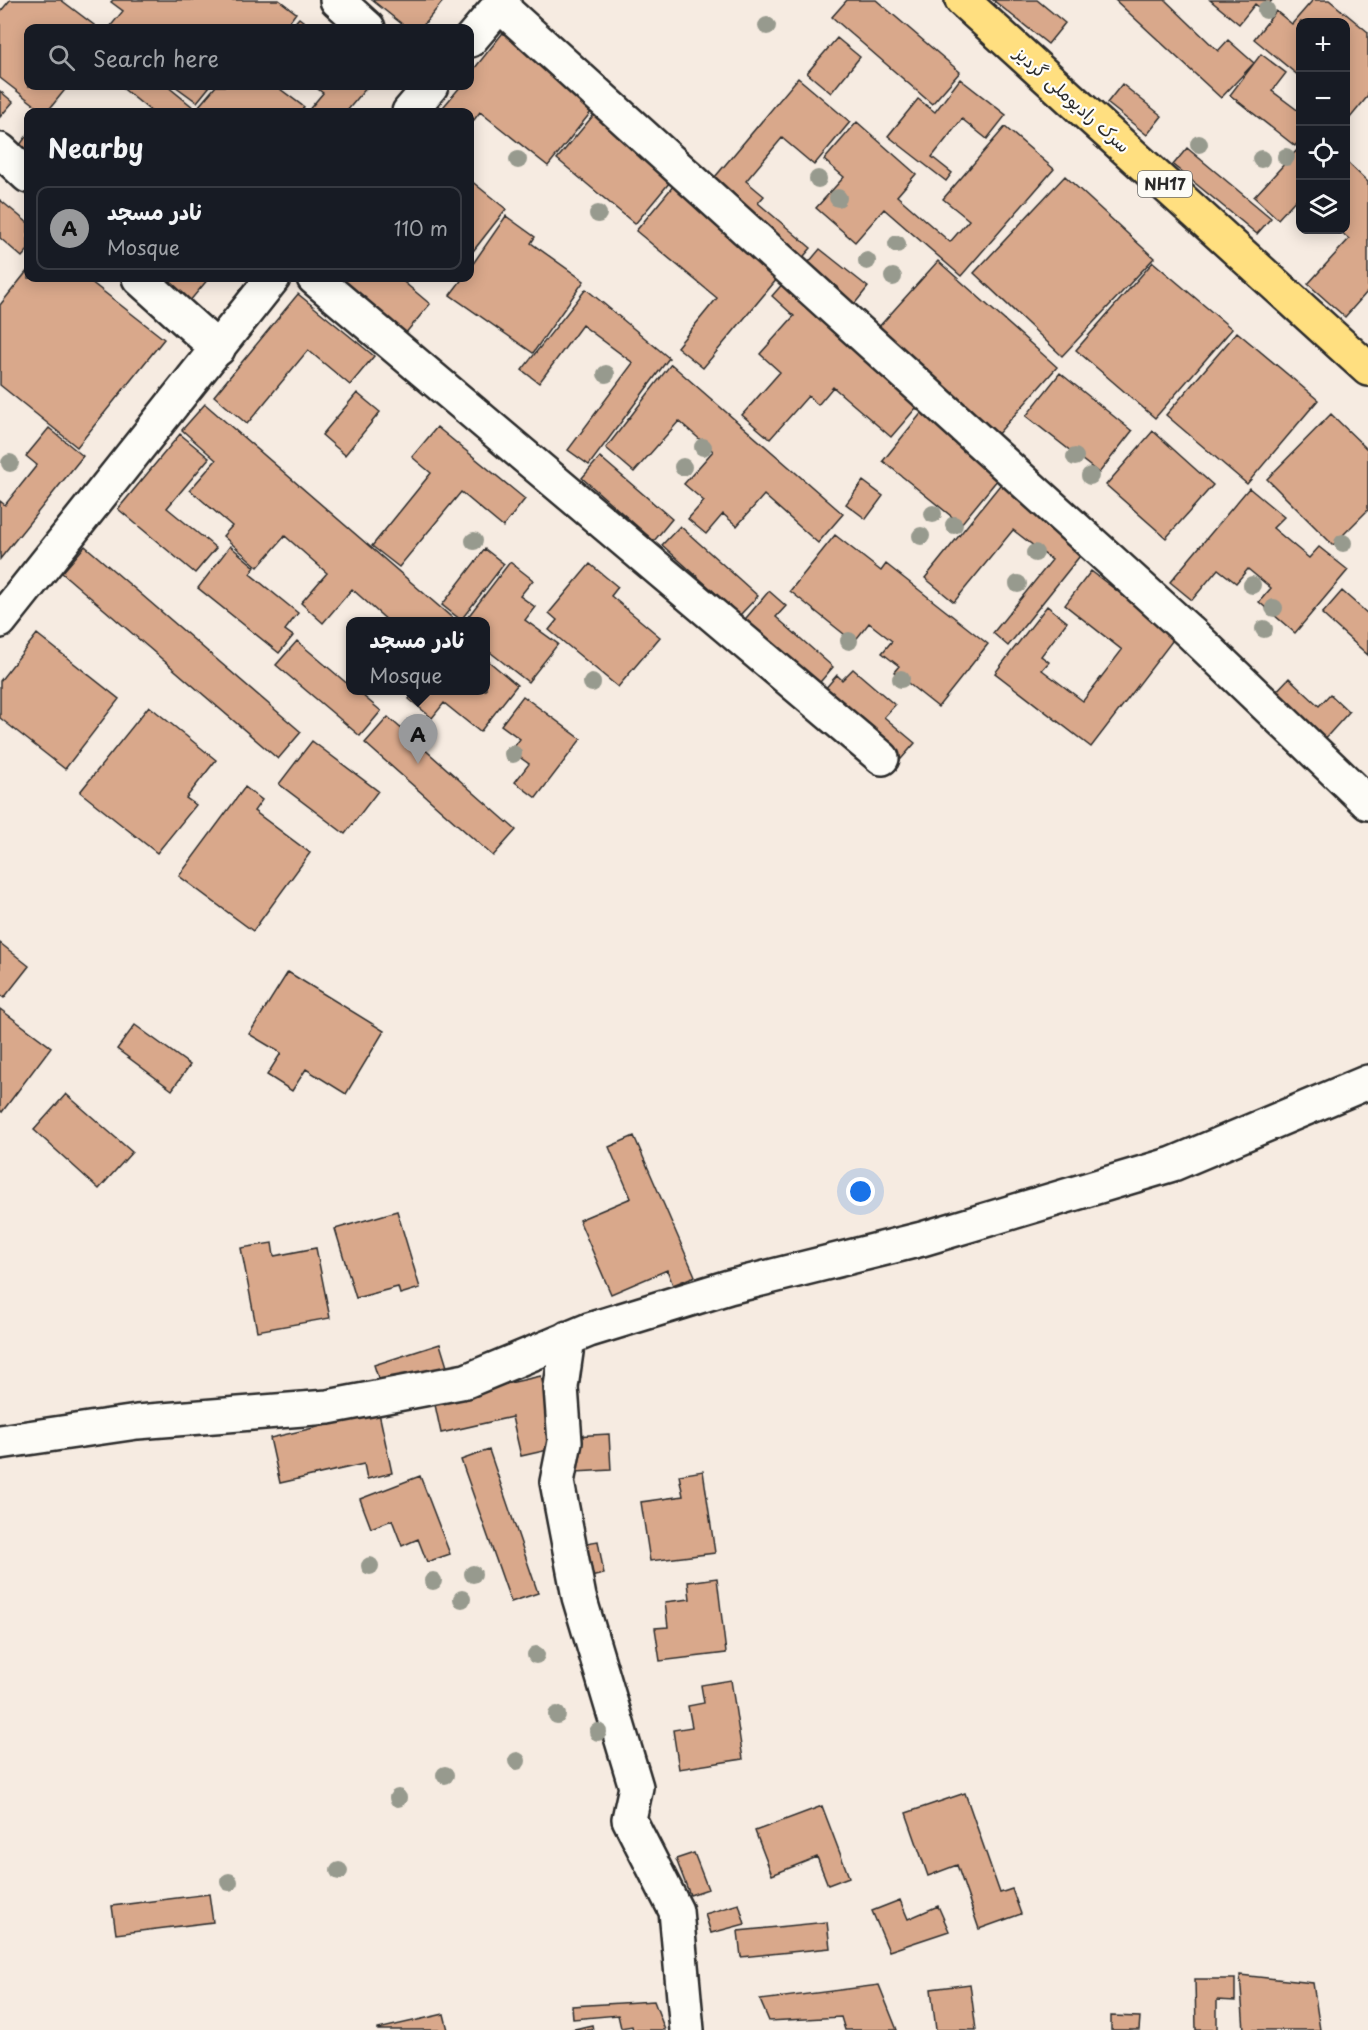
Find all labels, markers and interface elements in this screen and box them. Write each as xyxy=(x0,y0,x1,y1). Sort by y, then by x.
map controls xyxy=(1296,18,1350,234)
button: + xyxy=(1296,18,1350,72)
search box xyxy=(24,24,474,90)
street label: سرک رادیوملی گردیز xyxy=(1008,38,1137,158)
icon: search xyxy=(45,41,78,74)
text: Search here xyxy=(93,41,219,74)
button: − xyxy=(1296,72,1350,126)
button: locate xyxy=(1296,126,1350,180)
text: Nearby xyxy=(48,128,143,167)
road number: NH17 xyxy=(1138,171,1192,197)
button: layers xyxy=(1296,180,1350,234)
text: نادر مسجد xyxy=(107,194,204,227)
text: A xyxy=(62,213,77,243)
text: 110 m xyxy=(394,213,448,243)
text: Mosque xyxy=(107,232,180,262)
popup xyxy=(346,617,490,695)
text: نادر مسجد xyxy=(370,622,466,655)
text: Mosque xyxy=(370,660,442,690)
pin: A xyxy=(398,714,438,764)
your location xyxy=(846,1177,875,1206)

